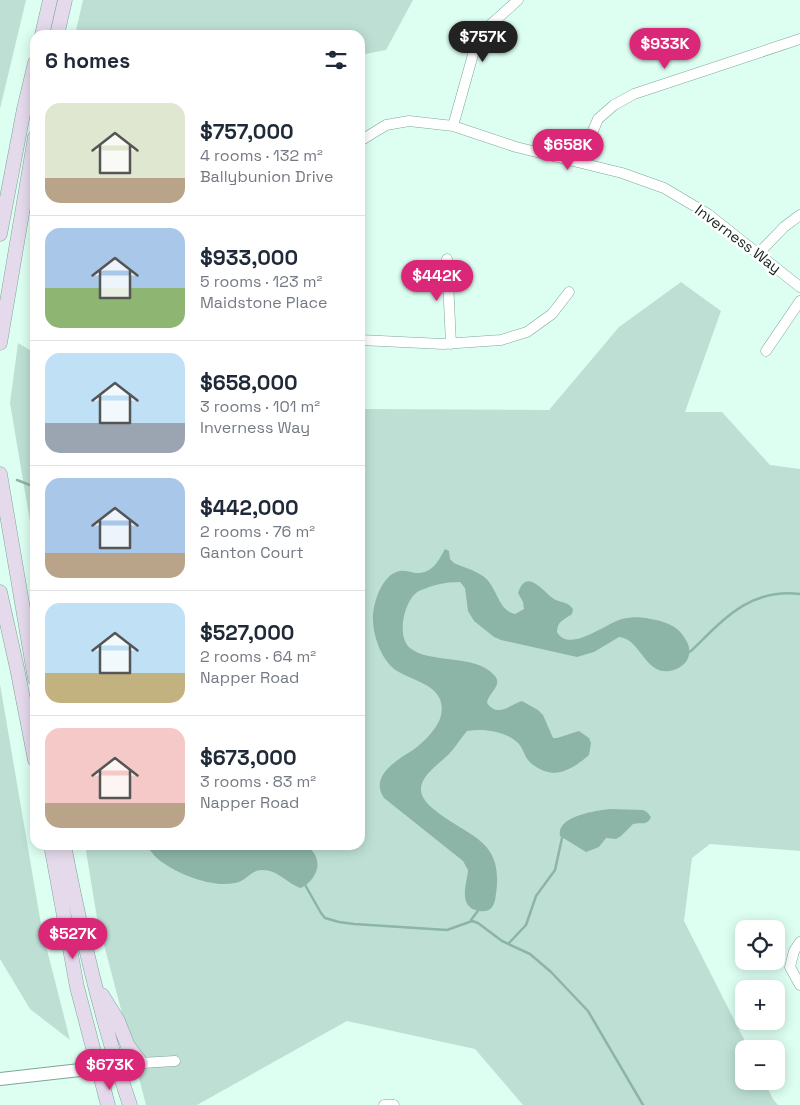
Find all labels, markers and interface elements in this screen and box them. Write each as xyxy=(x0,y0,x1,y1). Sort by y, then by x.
pin: $757K xyxy=(448,20,518,63)
text: $757K xyxy=(460,26,506,47)
pin: $933K xyxy=(630,28,700,70)
text: $933K xyxy=(640,33,690,54)
icon: filters xyxy=(322,46,350,74)
text: 6 homes xyxy=(45,47,130,74)
text: $757,000 xyxy=(200,118,294,145)
icon: home xyxy=(85,123,145,183)
pin: $658K xyxy=(533,128,603,171)
text: $658K xyxy=(544,134,592,155)
text: 4 rooms · 132 m² xyxy=(200,145,323,166)
text: Ballybunion Drive xyxy=(200,166,333,187)
street label: Inverness Way xyxy=(691,200,785,277)
text: $933,000 xyxy=(200,244,298,271)
icon: home xyxy=(85,248,145,308)
pin: $442K xyxy=(402,260,472,302)
text: $442K xyxy=(412,265,462,286)
text: 5 rooms · 123 m² xyxy=(200,271,322,292)
text: Maidstone Place xyxy=(200,292,327,313)
text: $658,000 xyxy=(200,369,298,396)
icon: home xyxy=(85,373,145,433)
text: 3 rooms · 101 m² xyxy=(200,396,320,417)
text: Inverness Way xyxy=(200,417,310,438)
text: $442,000 xyxy=(200,494,299,521)
icon: home xyxy=(85,498,145,558)
text: 2 rooms · 76 m² xyxy=(200,521,315,542)
text: Ganton Court xyxy=(200,542,304,563)
text: $527,000 xyxy=(200,619,294,646)
icon: home xyxy=(85,623,145,683)
text: 2 rooms · 64 m² xyxy=(200,646,316,667)
text: Napper Road xyxy=(200,667,299,688)
text: $673,000 xyxy=(200,744,297,771)
icon: home xyxy=(85,748,145,808)
text: 3 rooms · 83 m² xyxy=(200,771,316,792)
text: Napper Road xyxy=(200,792,299,813)
pin: $527K xyxy=(38,918,108,960)
map controls xyxy=(735,920,785,1090)
button: locate xyxy=(735,920,785,970)
text: $527K xyxy=(49,923,97,944)
button: + xyxy=(735,980,785,1030)
button: − xyxy=(735,1040,785,1090)
pin: $673K xyxy=(75,1048,145,1091)
text: $673K xyxy=(86,1054,134,1075)

